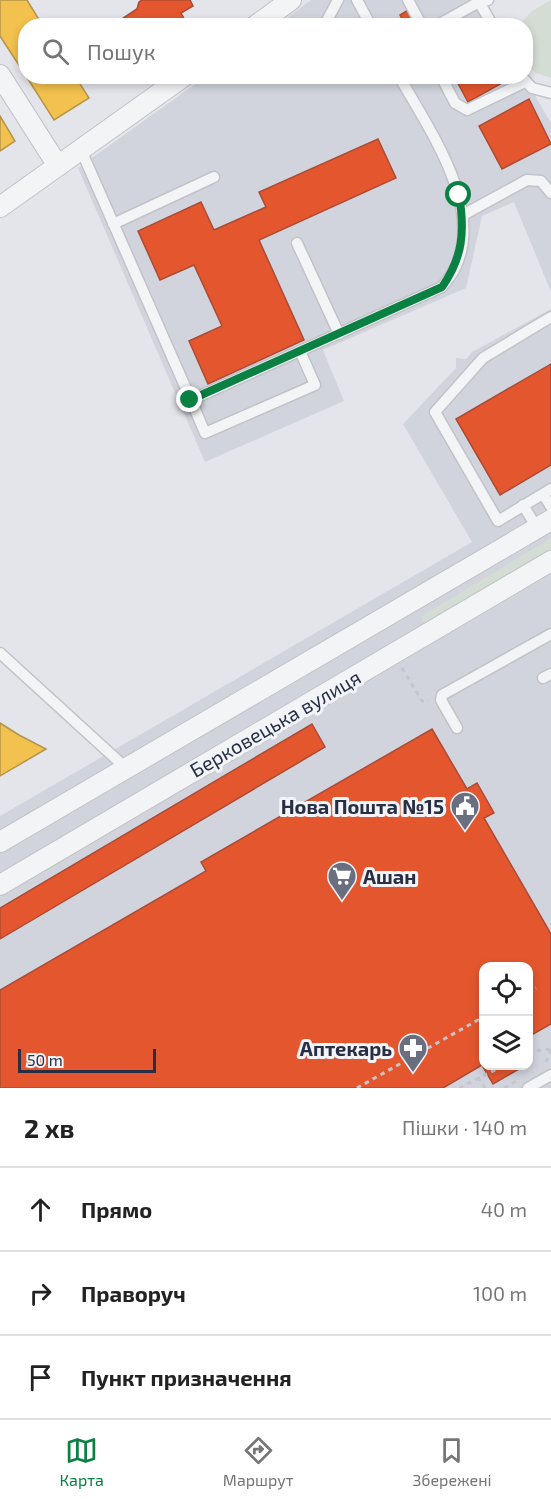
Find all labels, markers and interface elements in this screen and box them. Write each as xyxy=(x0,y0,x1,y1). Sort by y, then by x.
search box xyxy=(18,18,533,84)
icon: search xyxy=(39,35,72,68)
text: Пошук xyxy=(87,38,156,64)
route start xyxy=(445,181,471,207)
route end xyxy=(176,386,202,412)
street label: Берковецька вулиця xyxy=(185,664,365,783)
public building icon: Нова Пошта №15 xyxy=(449,790,481,832)
place label: Нова Пошта №15 xyxy=(281,794,444,818)
supermarket icon: Ашан xyxy=(326,860,358,902)
place label: Ашан xyxy=(363,864,416,888)
map controls xyxy=(479,962,533,1070)
button: locate xyxy=(479,962,533,1016)
button: layers xyxy=(479,1016,533,1070)
pharmacy icon: Аптекарь xyxy=(397,1032,429,1074)
place label: Аптекарь xyxy=(300,1036,392,1060)
scale bar xyxy=(18,1046,156,1074)
text: 50 m xyxy=(27,1050,63,1069)
text: 2 хв xyxy=(24,1112,74,1143)
text: Пішки · 140 m xyxy=(402,1115,527,1139)
icon: ahead xyxy=(24,1193,57,1226)
text: Прямо xyxy=(81,1196,152,1222)
text: 40 m xyxy=(481,1197,527,1221)
icon: right xyxy=(24,1277,57,1310)
text: Праворуч xyxy=(81,1280,186,1306)
text: 100 m xyxy=(473,1281,527,1305)
icon: arrive xyxy=(24,1361,57,1394)
text: Пункт призначення xyxy=(81,1364,292,1390)
tab: Карта xyxy=(59,1434,104,1489)
tab: Маршрут xyxy=(223,1434,294,1489)
tab: Збережені xyxy=(412,1434,492,1489)

